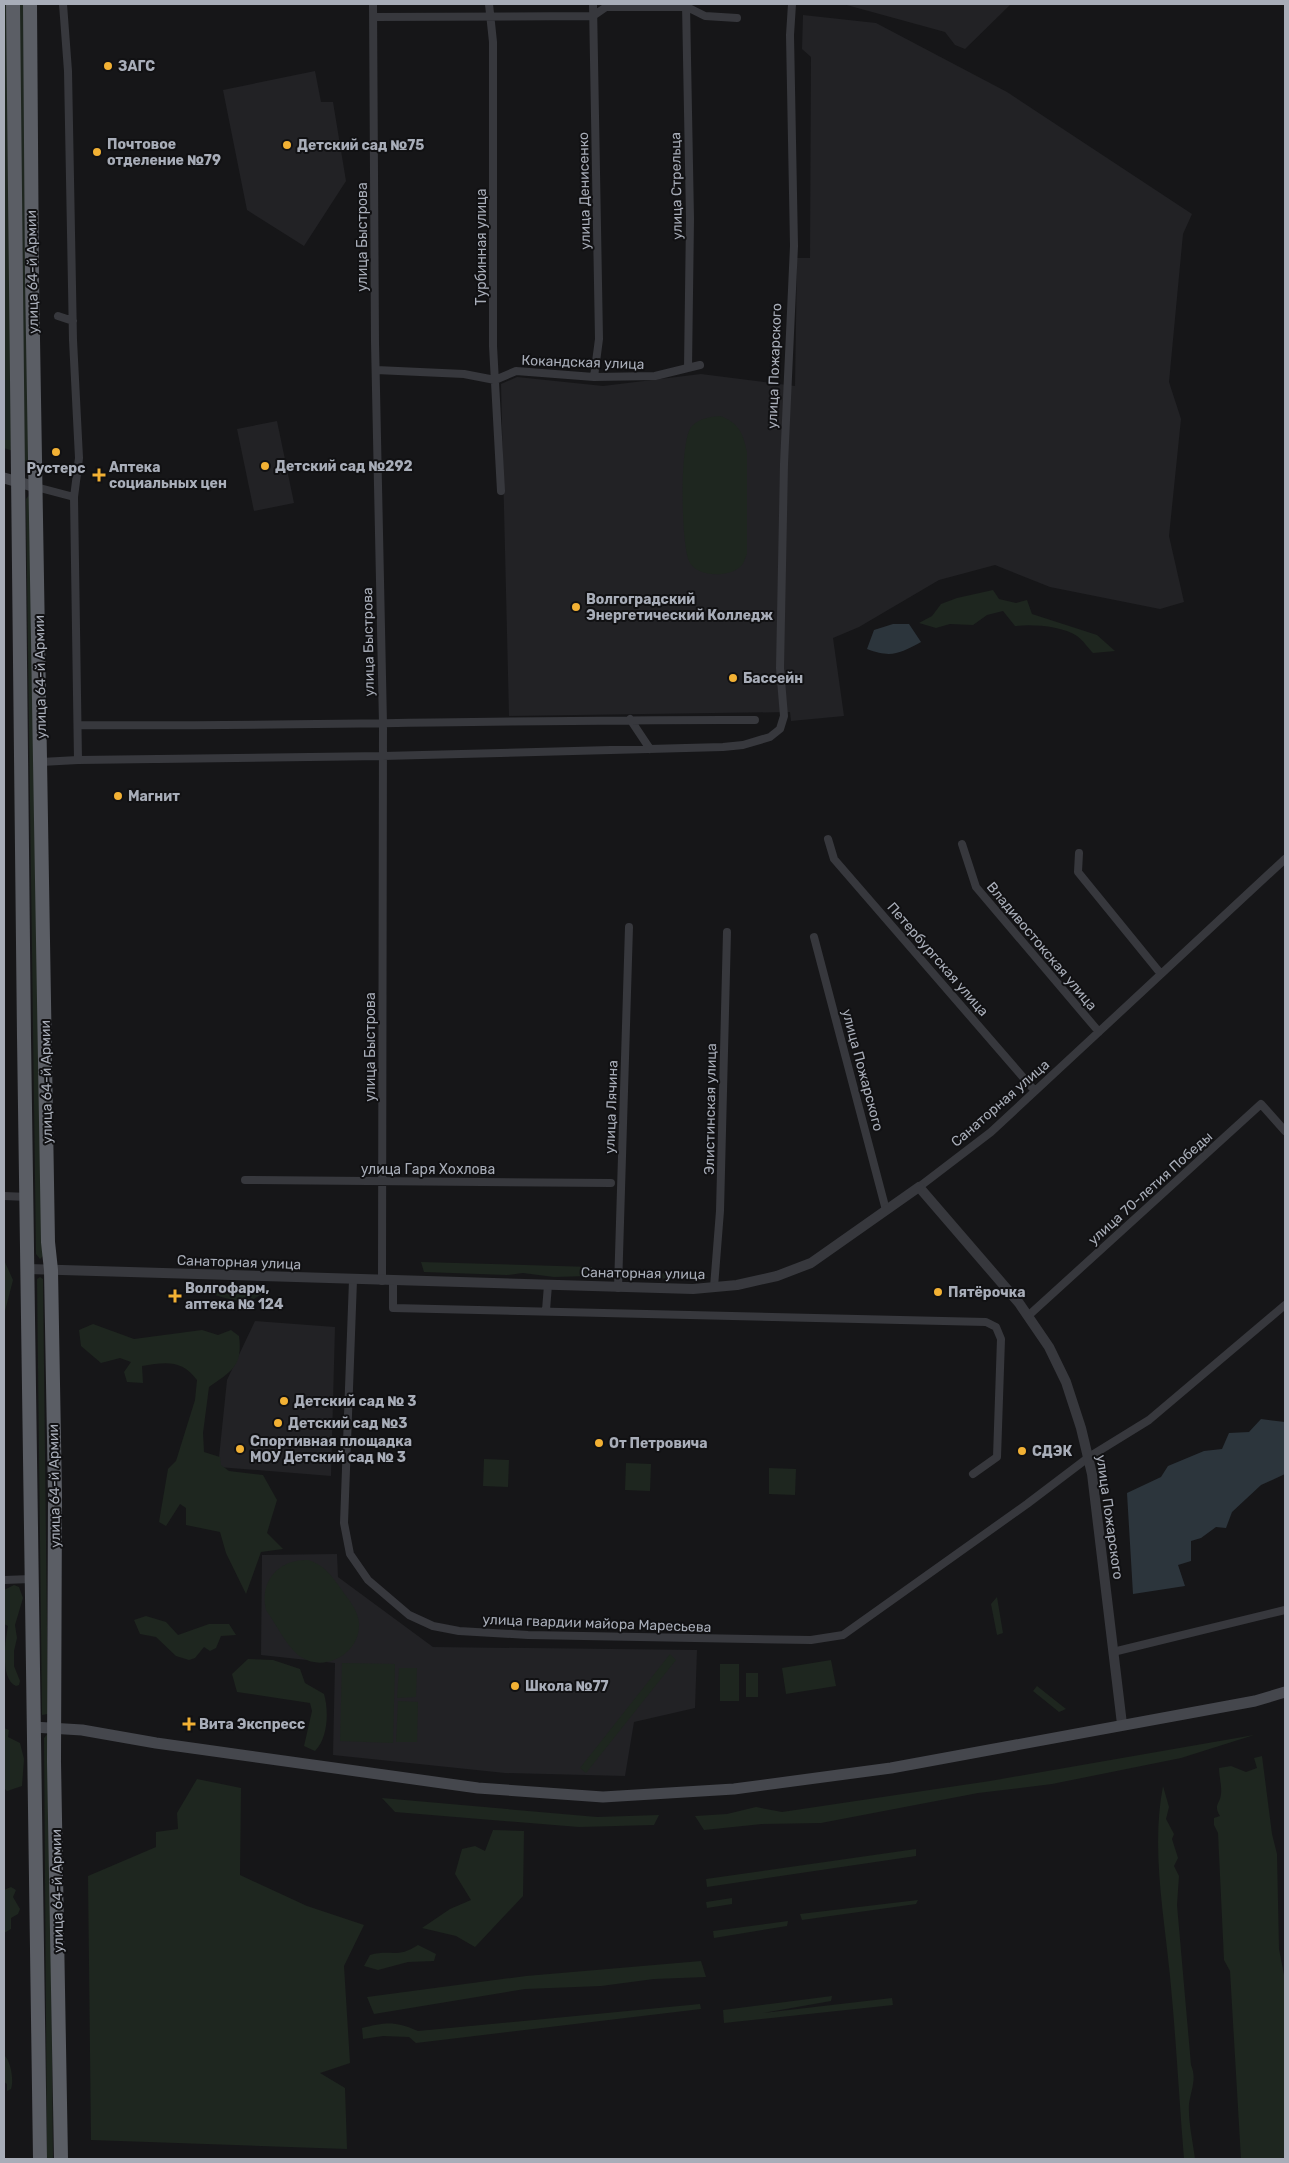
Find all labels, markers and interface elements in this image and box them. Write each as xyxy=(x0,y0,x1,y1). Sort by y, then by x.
place label: ЗАГС xyxy=(118,58,155,75)
marker: ЗАГС xyxy=(102,60,114,72)
street label: улица Денисенко xyxy=(575,132,594,250)
street label: улица Стрельца xyxy=(667,132,686,240)
place label: Почтовое отделение №79 xyxy=(107,136,221,169)
place label: Детский сад №75 xyxy=(297,137,424,154)
marker: Детский сад №75 xyxy=(281,139,293,151)
marker: Почтовое отделение №79 xyxy=(91,146,103,158)
street label: улица Быстрова xyxy=(354,182,371,292)
street label: Турбинная улица xyxy=(473,189,490,305)
street label: улица 64-й Армии xyxy=(23,210,42,334)
street label: улица Пожарского xyxy=(764,303,785,429)
street label: Кокандская улица xyxy=(521,352,645,373)
marker: Рустерс xyxy=(50,446,62,458)
place label: Детский сад №292 xyxy=(275,458,413,475)
place label: Аптека социальных цен xyxy=(109,459,227,492)
place label: Рустерс xyxy=(27,460,85,477)
marker: Детский сад №292 xyxy=(259,460,271,472)
marker: Аптека социальных цен xyxy=(93,469,105,481)
street label: улица Быстрова xyxy=(359,587,378,697)
place label: Волгоградский Энергетический Колледж xyxy=(586,591,773,624)
marker: Волгоградский Энергетический Колледж xyxy=(570,601,582,613)
street label: улица 64-й Армии xyxy=(31,615,50,739)
place label: Бассейн xyxy=(743,670,803,687)
marker: Бассейн xyxy=(727,672,739,684)
place label: Магнит xyxy=(128,788,180,805)
marker: Магнит xyxy=(112,790,124,802)
street label: Владивостокская улица xyxy=(983,879,1100,1014)
street label: Петербургская улица xyxy=(883,899,992,1020)
street label: улица Быстрова xyxy=(362,992,379,1102)
street label: улица Пожарского xyxy=(838,1007,887,1133)
street label: улица 64-й Армии xyxy=(37,1020,56,1144)
street label: Элистинская улица xyxy=(701,1043,720,1175)
street label: Санаторная улица xyxy=(948,1056,1053,1151)
street label: улица Лячина xyxy=(601,1060,622,1154)
street label: улица 70-летия Победы xyxy=(1085,1128,1216,1249)
street label: улица Гаря Хохлова xyxy=(361,1161,495,1178)
street label: Санаторная улица xyxy=(177,1252,301,1273)
street label: Санаторная улица xyxy=(581,1264,705,1283)
place label: Волгофарм, аптека № 124 xyxy=(185,1280,284,1313)
place label: Пятёрочка xyxy=(948,1284,1025,1301)
marker: Пятёрочка xyxy=(932,1286,944,1298)
marker: Волгофарм, аптека № 124 xyxy=(169,1290,181,1302)
place label: Детский сад № 3 xyxy=(294,1393,417,1410)
marker: Детский сад № 3 xyxy=(278,1395,290,1407)
place label: Детский сад №3 xyxy=(288,1415,408,1432)
marker: Детский сад №3 xyxy=(272,1417,284,1429)
street label: улица 64-й Армии xyxy=(45,1424,64,1548)
place label: Спортивная площадка МОУ Детский сад № 3 xyxy=(250,1433,412,1466)
place label: От Петровича xyxy=(609,1435,708,1452)
marker: От Петровича xyxy=(593,1437,605,1449)
marker: Спортивная площадка МОУ Детский сад № 3 xyxy=(234,1443,246,1455)
place label: СДЭК xyxy=(1032,1443,1072,1460)
marker: СДЭК xyxy=(1016,1445,1028,1457)
street label: улица Пожарского xyxy=(1092,1454,1127,1581)
street label: улица гвардии майора Маресьева xyxy=(482,1611,712,1636)
place label: Школа №77 xyxy=(525,1678,608,1695)
marker: Школа №77 xyxy=(509,1680,521,1692)
place label: Вита Экспресс xyxy=(199,1716,305,1733)
marker: Вита Экспресс xyxy=(183,1718,195,1730)
street label: улица 64-й Армии xyxy=(48,1829,67,1953)

